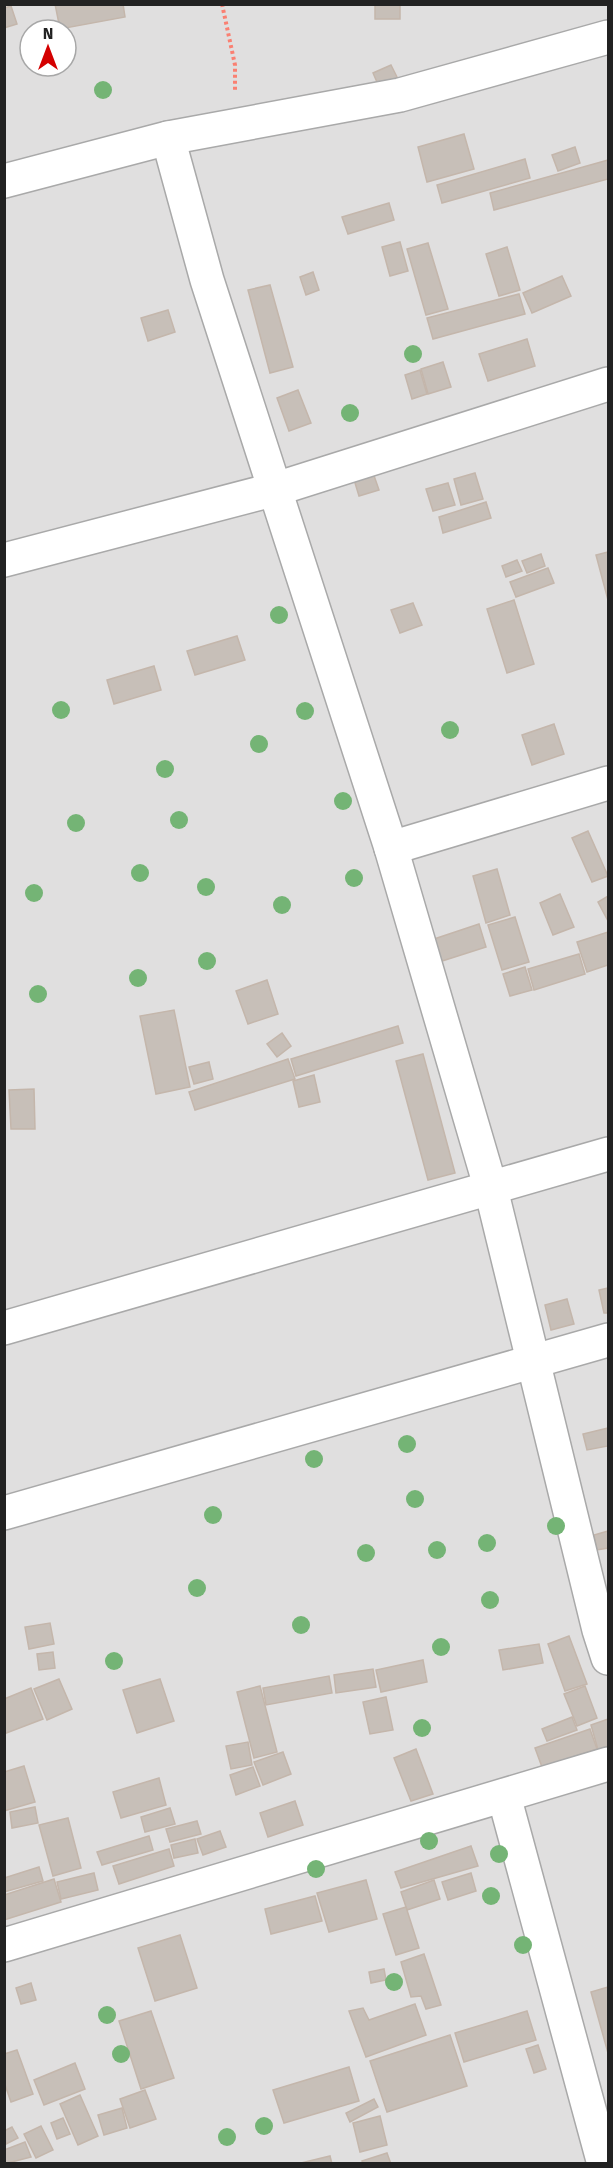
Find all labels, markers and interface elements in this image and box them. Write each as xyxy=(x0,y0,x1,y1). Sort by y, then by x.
north arrow xyxy=(18,18,78,78)
text: N xyxy=(43,24,53,43)

